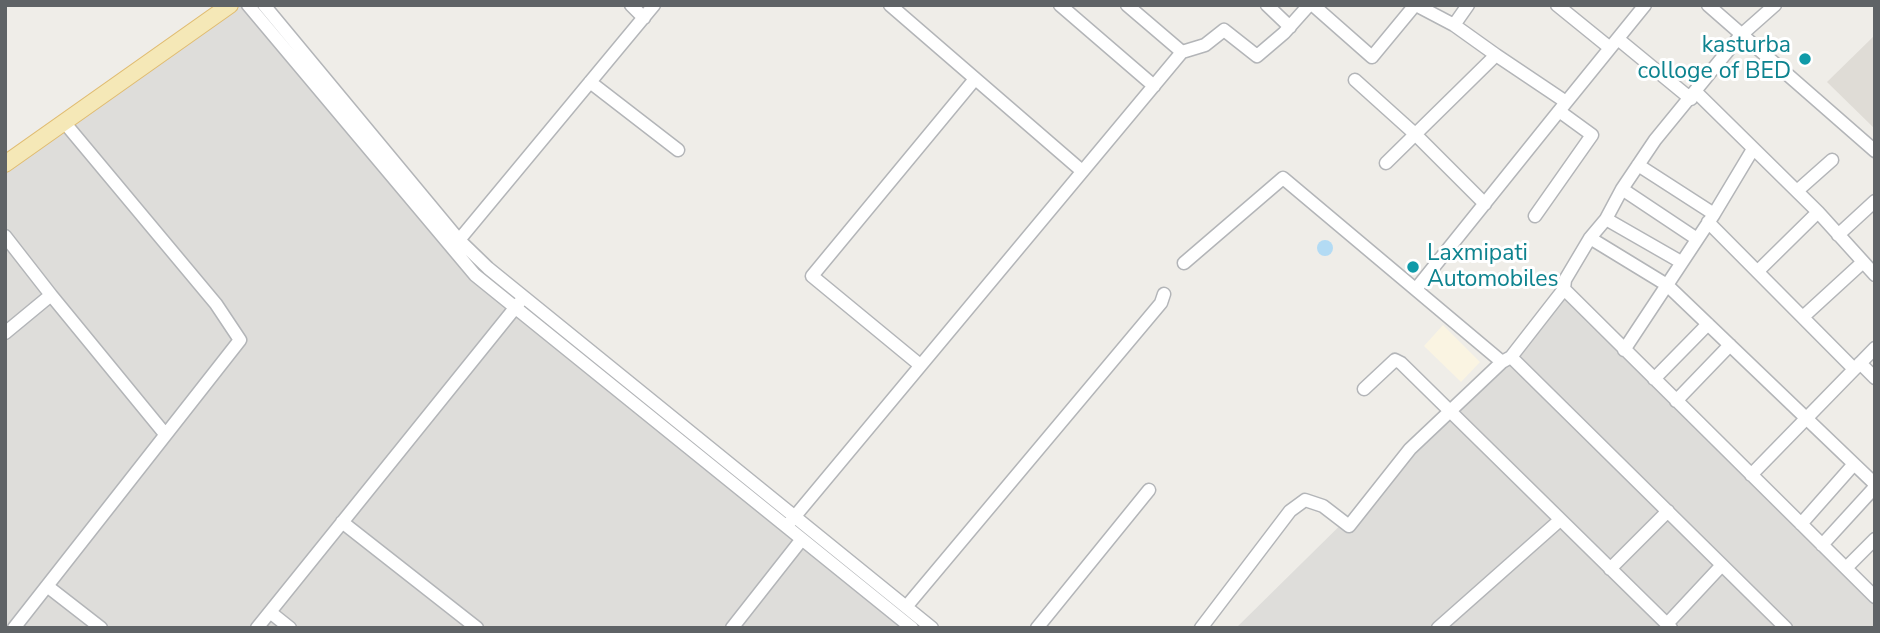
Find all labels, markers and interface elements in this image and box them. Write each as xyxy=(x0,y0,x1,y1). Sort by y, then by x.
place label: kasturba colloge of BED xyxy=(1638,32,1791,86)
marker: kasturba colloge of BED xyxy=(1797,51,1813,67)
place label: Laxmipati Automobiles xyxy=(1427,240,1559,294)
marker: Laxmipati Automobiles xyxy=(1405,259,1421,275)

